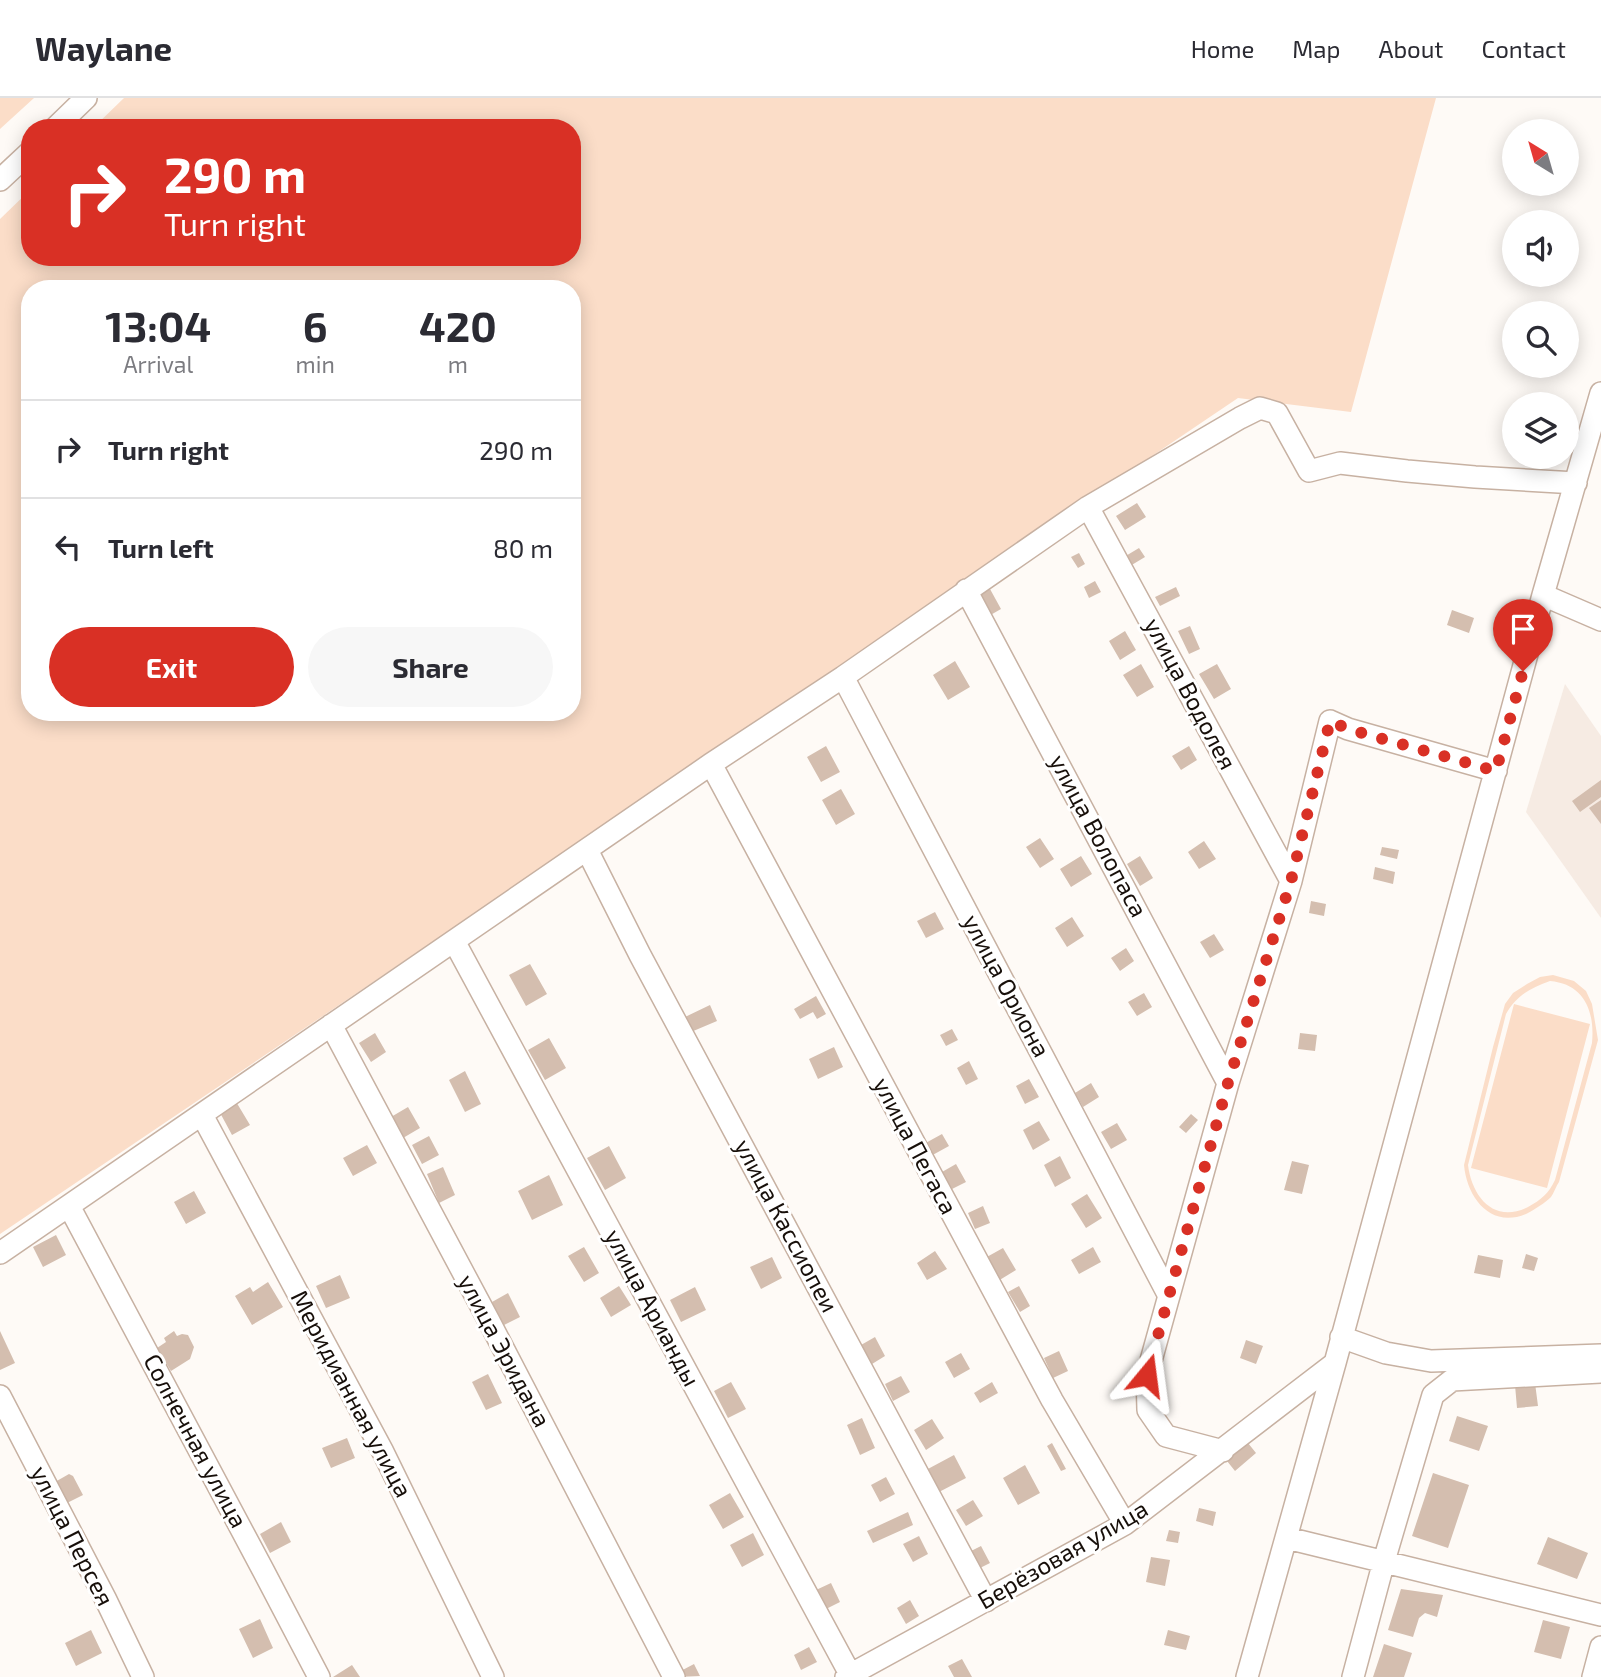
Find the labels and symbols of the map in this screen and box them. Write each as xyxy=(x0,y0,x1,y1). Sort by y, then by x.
north arrow xyxy=(1502,119,1578,196)
pin xyxy=(1493,599,1553,671)
street label: улица Водолея xyxy=(1138,612,1243,775)
street label: улица Волопаса xyxy=(1043,749,1154,922)
street label: улица Ориона xyxy=(957,909,1057,1062)
street label: улица Пегаса xyxy=(867,1072,965,1219)
street label: улица Кассиопеи xyxy=(729,1134,845,1317)
street label: улица Арианды xyxy=(599,1224,707,1391)
street label: улица Эридана xyxy=(452,1269,558,1432)
street label: Меридианная улица xyxy=(285,1285,419,1502)
position arrow xyxy=(1110,1338,1184,1412)
street label: Солнечная улица xyxy=(137,1348,254,1533)
street label: улица Персея xyxy=(25,1461,121,1611)
street label: Берёзовая улица xyxy=(972,1493,1153,1615)

